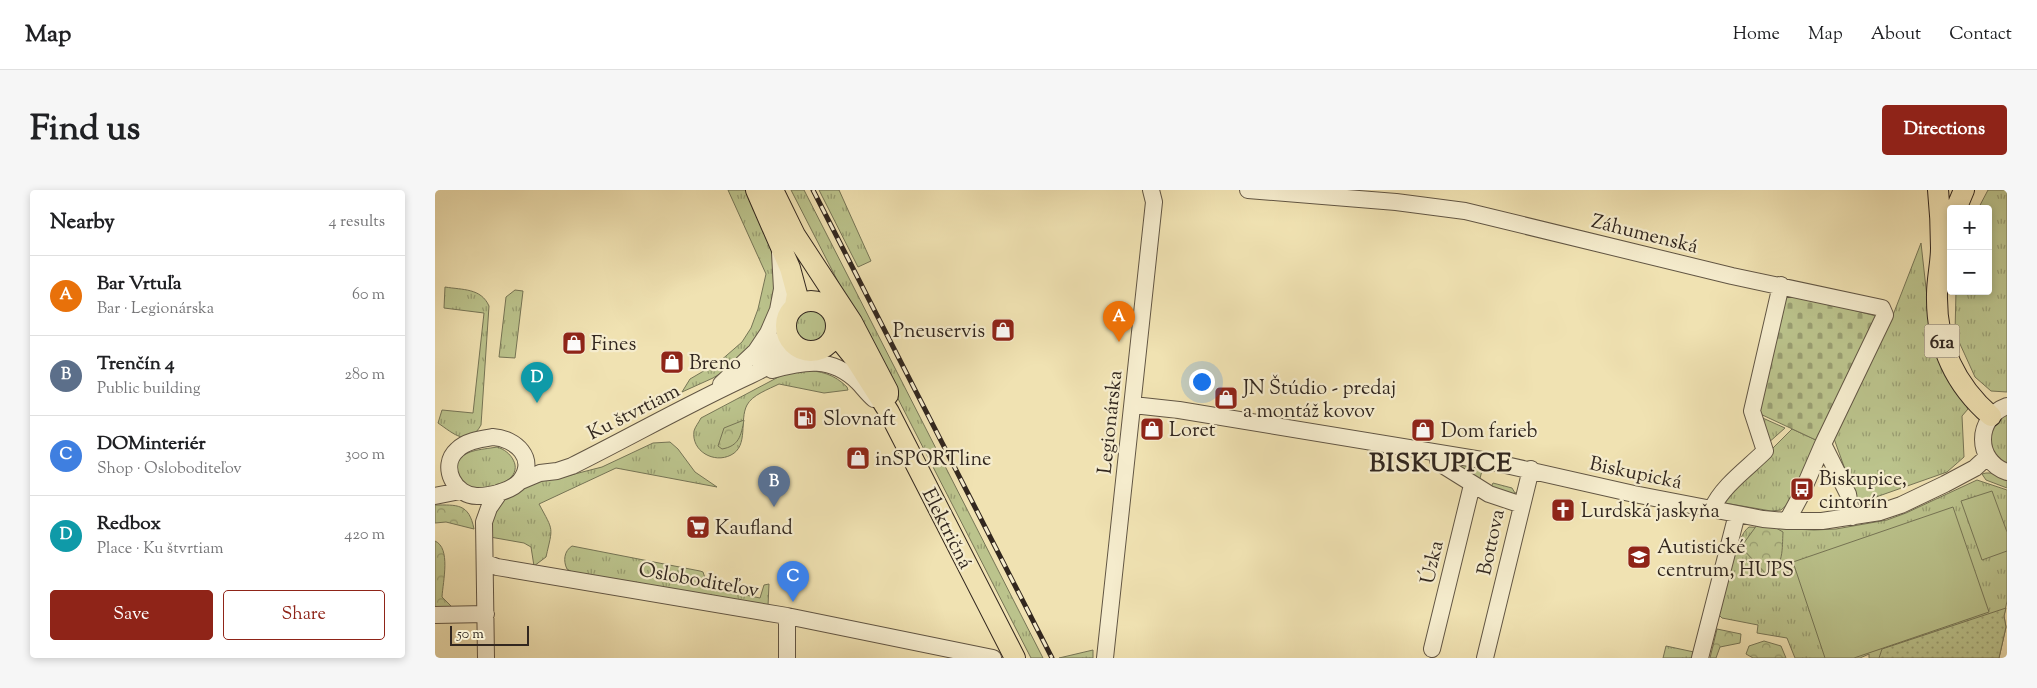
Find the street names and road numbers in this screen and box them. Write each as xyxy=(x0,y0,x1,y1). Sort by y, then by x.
street label: Záhumenská xyxy=(1588,208,1701,263)
road number: 61a xyxy=(1925,324,1959,358)
street label: Legionárska xyxy=(1092,369,1131,475)
street label: Ku štvrtiam xyxy=(583,377,686,449)
street label: Biskupická xyxy=(1587,450,1684,498)
street label: Električná xyxy=(913,484,979,575)
street label: Bottova xyxy=(1471,507,1514,578)
street label: Úzka xyxy=(1413,538,1453,587)
street label: Osloboditeľov xyxy=(636,557,762,606)

